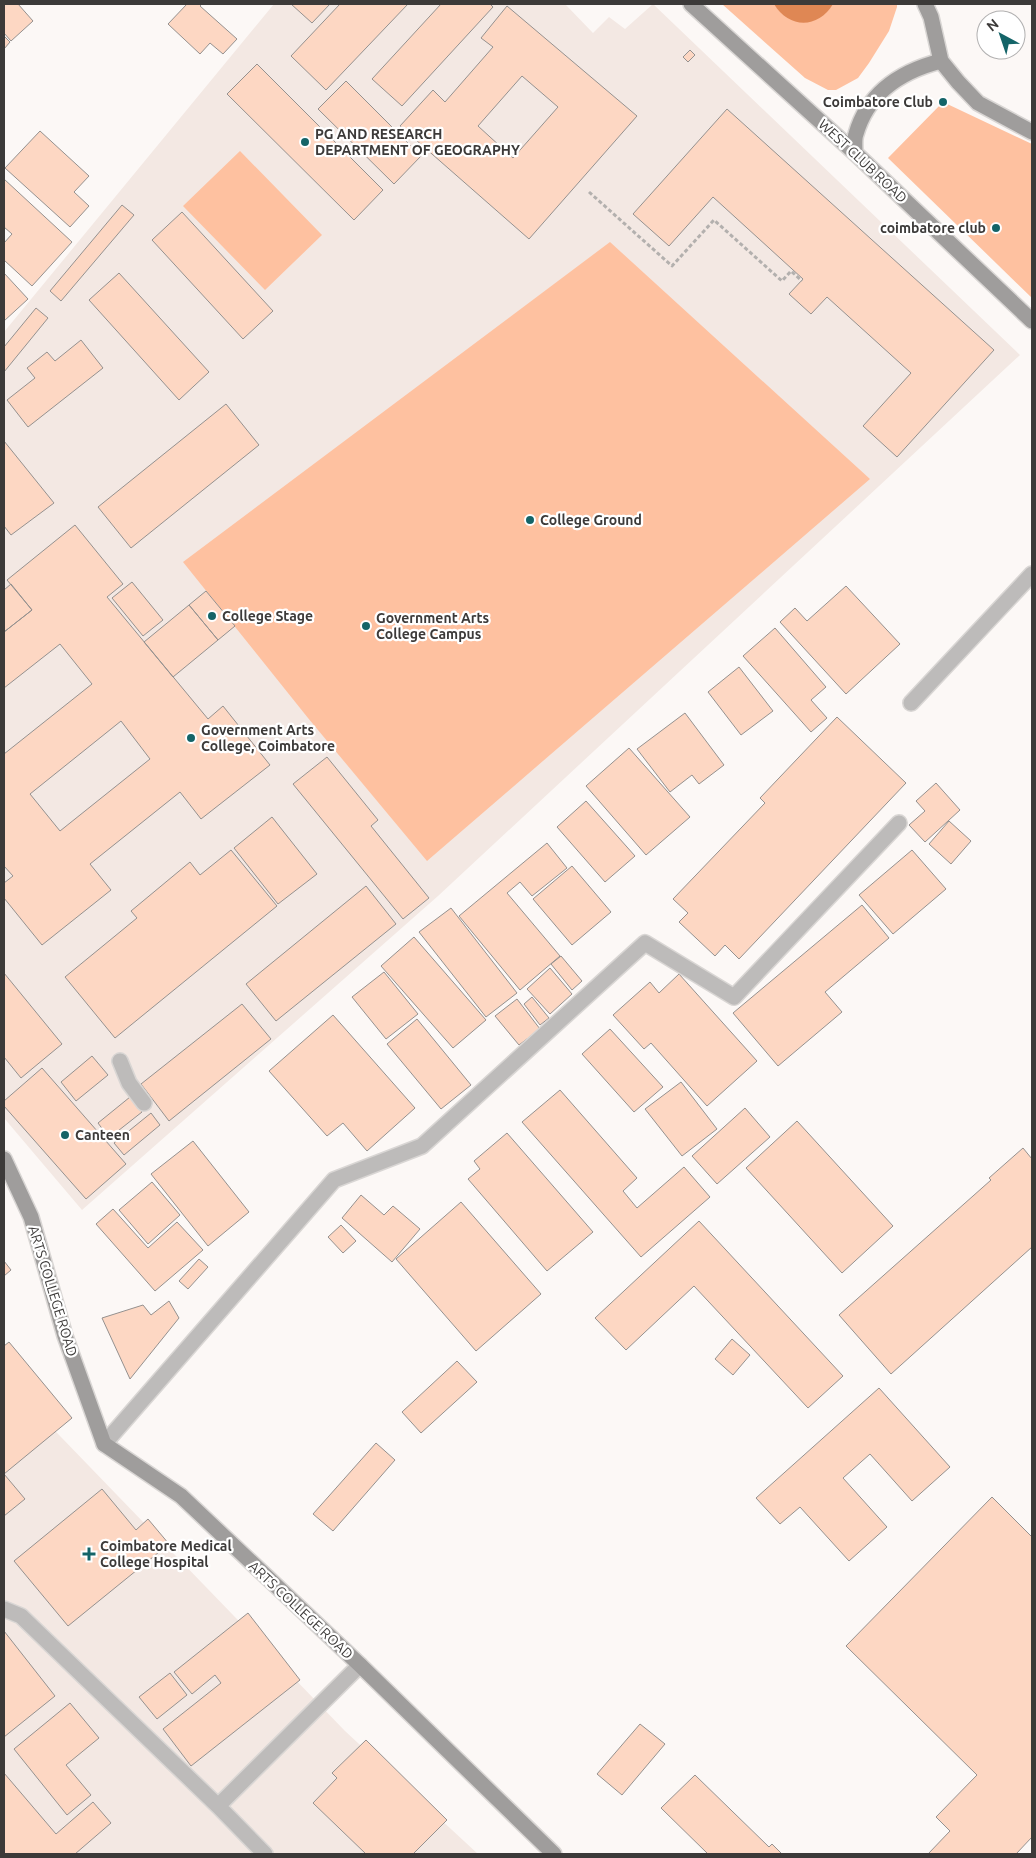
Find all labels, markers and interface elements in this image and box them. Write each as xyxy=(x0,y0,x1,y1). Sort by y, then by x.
north arrow xyxy=(976,10,1026,60)
text: N xyxy=(983,16,1002,35)
place label: Coimbatore Club xyxy=(823,94,933,110)
marker: Coimbatore Club xyxy=(937,96,949,108)
street label: WEST CLUB ROAD xyxy=(816,116,911,206)
place label: PG AND RESEARCH DEPARTMENT OF GEOGRAPHY xyxy=(315,126,520,158)
marker: PG AND RESEARCH DEPARTMENT OF GEOGRAPHY xyxy=(299,136,311,148)
place label: coimbatore club xyxy=(880,220,986,236)
marker: coimbatore club xyxy=(990,222,1002,234)
place label: College Ground xyxy=(540,512,642,528)
marker: College Ground xyxy=(524,514,536,526)
place label: College Stage xyxy=(222,608,313,624)
marker: College Stage xyxy=(206,610,218,622)
place label: Government Arts College Campus xyxy=(376,610,490,642)
marker: Government Arts College Campus xyxy=(360,620,372,632)
place label: Government Arts College, Coimbatore xyxy=(201,722,335,754)
marker: Government Arts College, Coimbatore xyxy=(185,732,197,744)
place label: Canteen xyxy=(75,1127,130,1143)
marker: Canteen xyxy=(59,1129,71,1141)
street label: ARTS COLLEGE ROAD xyxy=(25,1224,81,1359)
place label: Coimbatore Medical College Hospital xyxy=(100,1538,232,1570)
marker: Coimbatore Medical College Hospital xyxy=(82,1547,96,1561)
street label: ARTS COLLEGE ROAD xyxy=(246,1558,356,1662)

